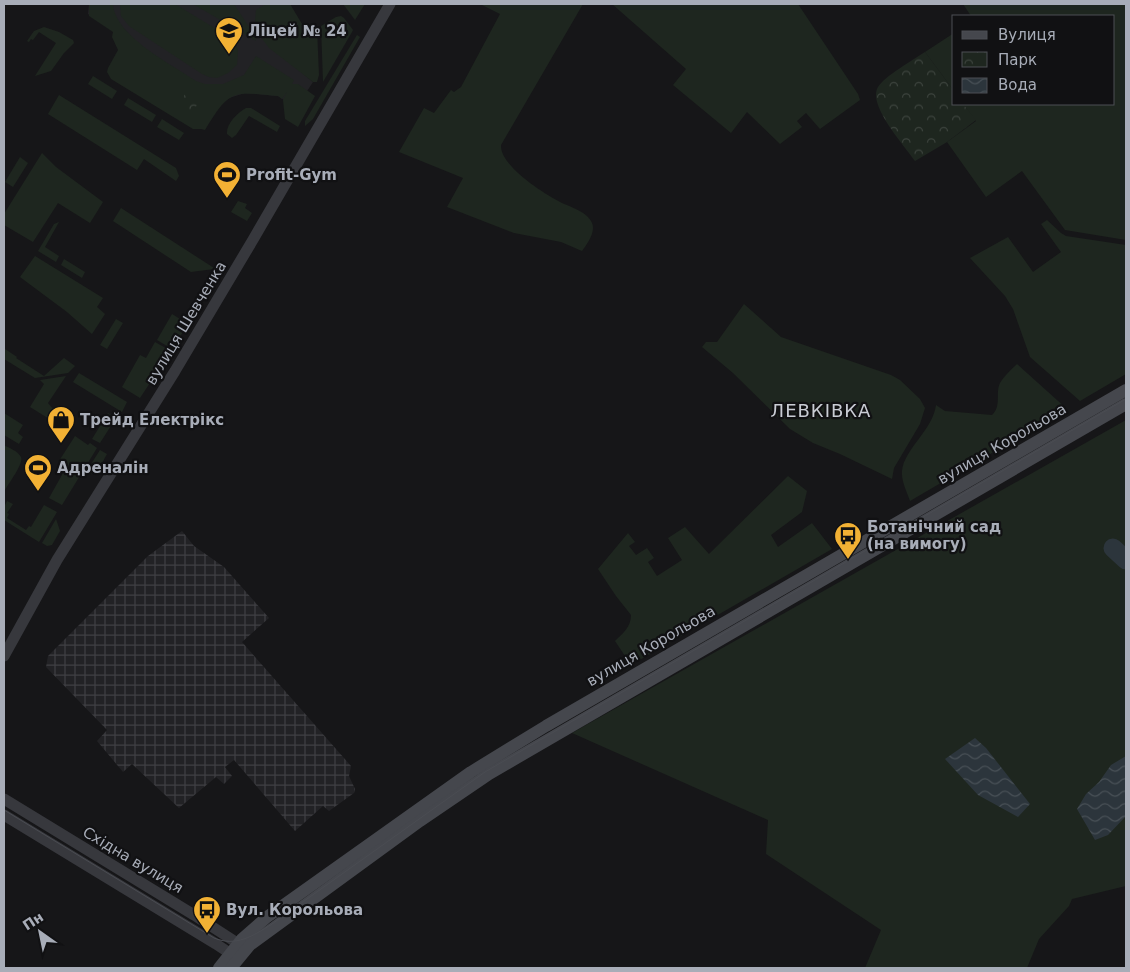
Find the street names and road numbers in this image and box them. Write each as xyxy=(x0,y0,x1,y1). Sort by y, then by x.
street label: вулиця Шевченка xyxy=(142,258,230,388)
street label: вулиця Корольова xyxy=(935,400,1069,488)
street label: вулиця Корольова xyxy=(584,602,718,690)
street label: Східна вулиця xyxy=(80,823,186,897)

